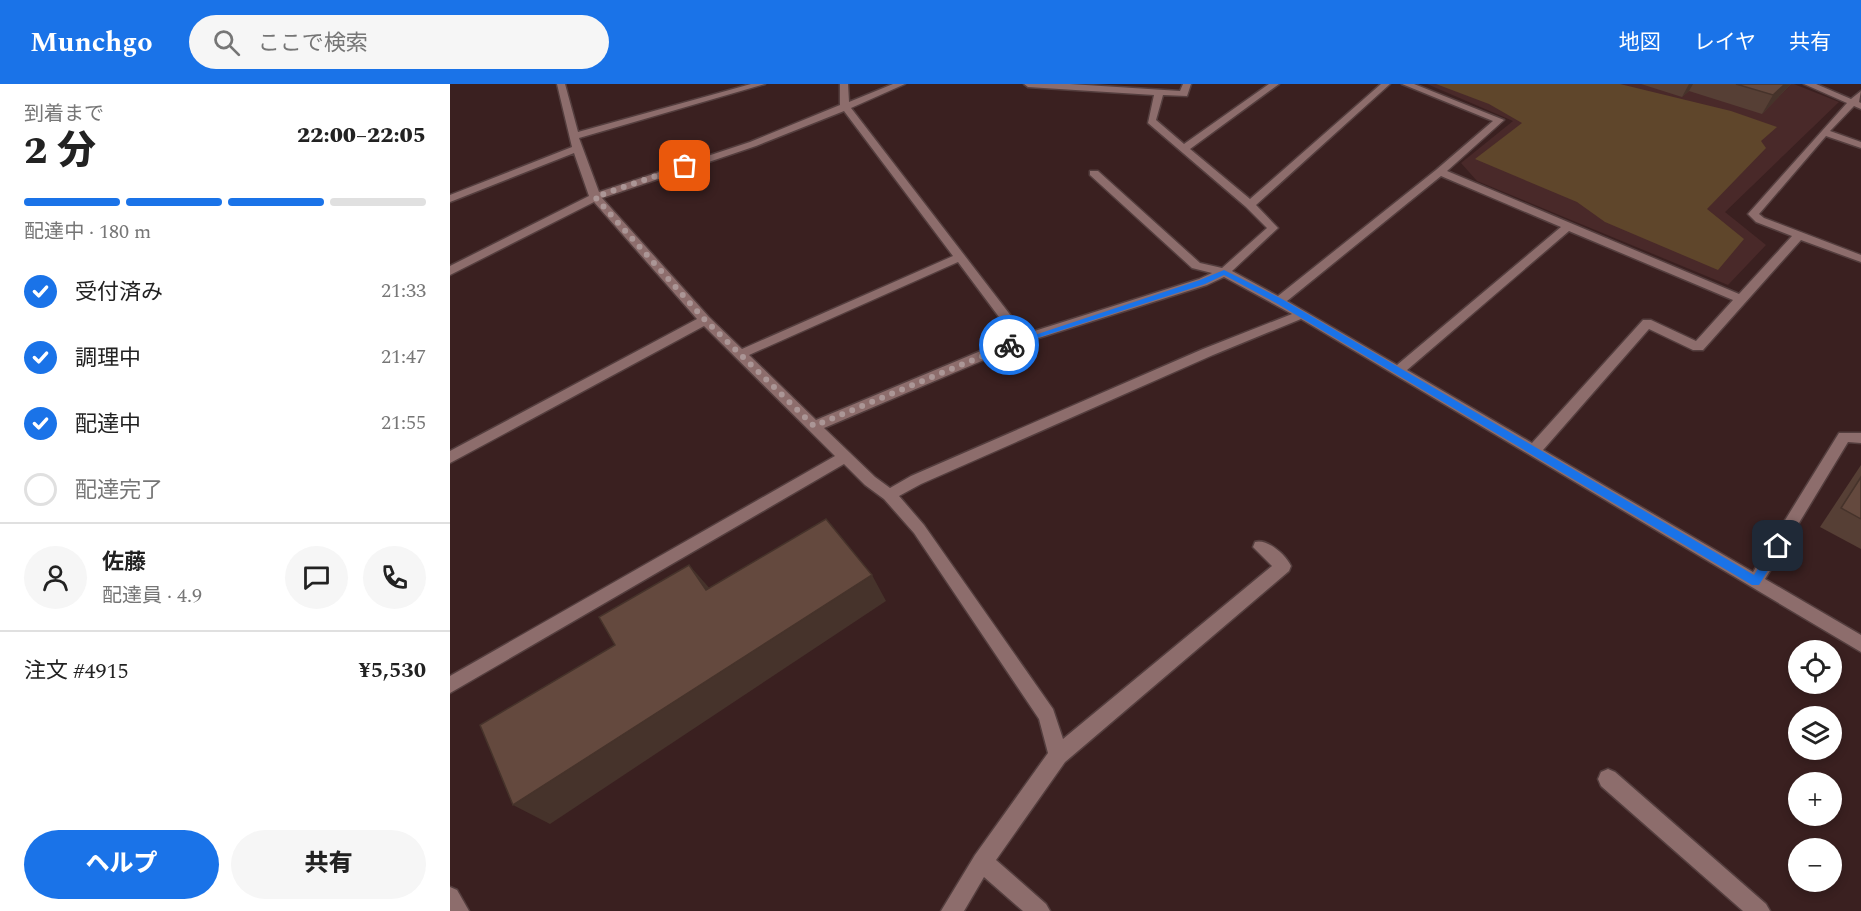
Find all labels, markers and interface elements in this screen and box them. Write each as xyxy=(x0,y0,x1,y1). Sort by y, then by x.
search box xyxy=(189,15,609,69)
text: Munchgo xyxy=(30,21,153,64)
icon: search xyxy=(210,26,243,59)
text: ここで検索 xyxy=(258,27,368,60)
text: 地図 xyxy=(1619,27,1661,59)
text: レイヤ xyxy=(1694,27,1756,59)
text: 共有 xyxy=(1789,27,1831,59)
text: 到着まで xyxy=(24,99,104,129)
text: 22:00–22:05 xyxy=(297,119,426,152)
text: 2 分 xyxy=(24,122,96,181)
pin xyxy=(659,140,710,191)
icon: bag xyxy=(668,149,701,182)
text: 配達中 · 180 m xyxy=(24,217,151,247)
icon: check xyxy=(24,275,57,308)
text: 受付済み xyxy=(75,276,163,309)
text: 21:33 xyxy=(381,276,426,306)
courier xyxy=(979,315,1039,375)
icon: bike xyxy=(993,329,1026,362)
icon: check xyxy=(24,341,57,374)
text: 調理中 xyxy=(75,342,141,375)
text: 21:47 xyxy=(381,342,426,372)
icon: check xyxy=(24,407,57,440)
text: 配達中 xyxy=(75,408,141,441)
text: 21:55 xyxy=(381,408,426,438)
text: 配達完了 xyxy=(75,474,163,507)
pin xyxy=(1752,520,1803,571)
icon: home xyxy=(1761,529,1794,562)
button: person xyxy=(24,546,87,609)
text: 佐藤 xyxy=(102,546,146,579)
button: chat xyxy=(285,546,348,609)
button: phone xyxy=(363,546,426,609)
text: 配達員 · 4.9 xyxy=(102,581,202,611)
map controls xyxy=(1788,640,1842,892)
button: locate xyxy=(1788,640,1842,694)
text: ¥5,530 xyxy=(358,654,426,687)
text: 注文 #4915 xyxy=(24,655,129,688)
button: layers xyxy=(1788,706,1842,760)
button: + xyxy=(1788,772,1842,826)
button: ヘルプ xyxy=(24,830,219,899)
button: 共有 xyxy=(231,830,426,899)
button: − xyxy=(1788,838,1842,892)

